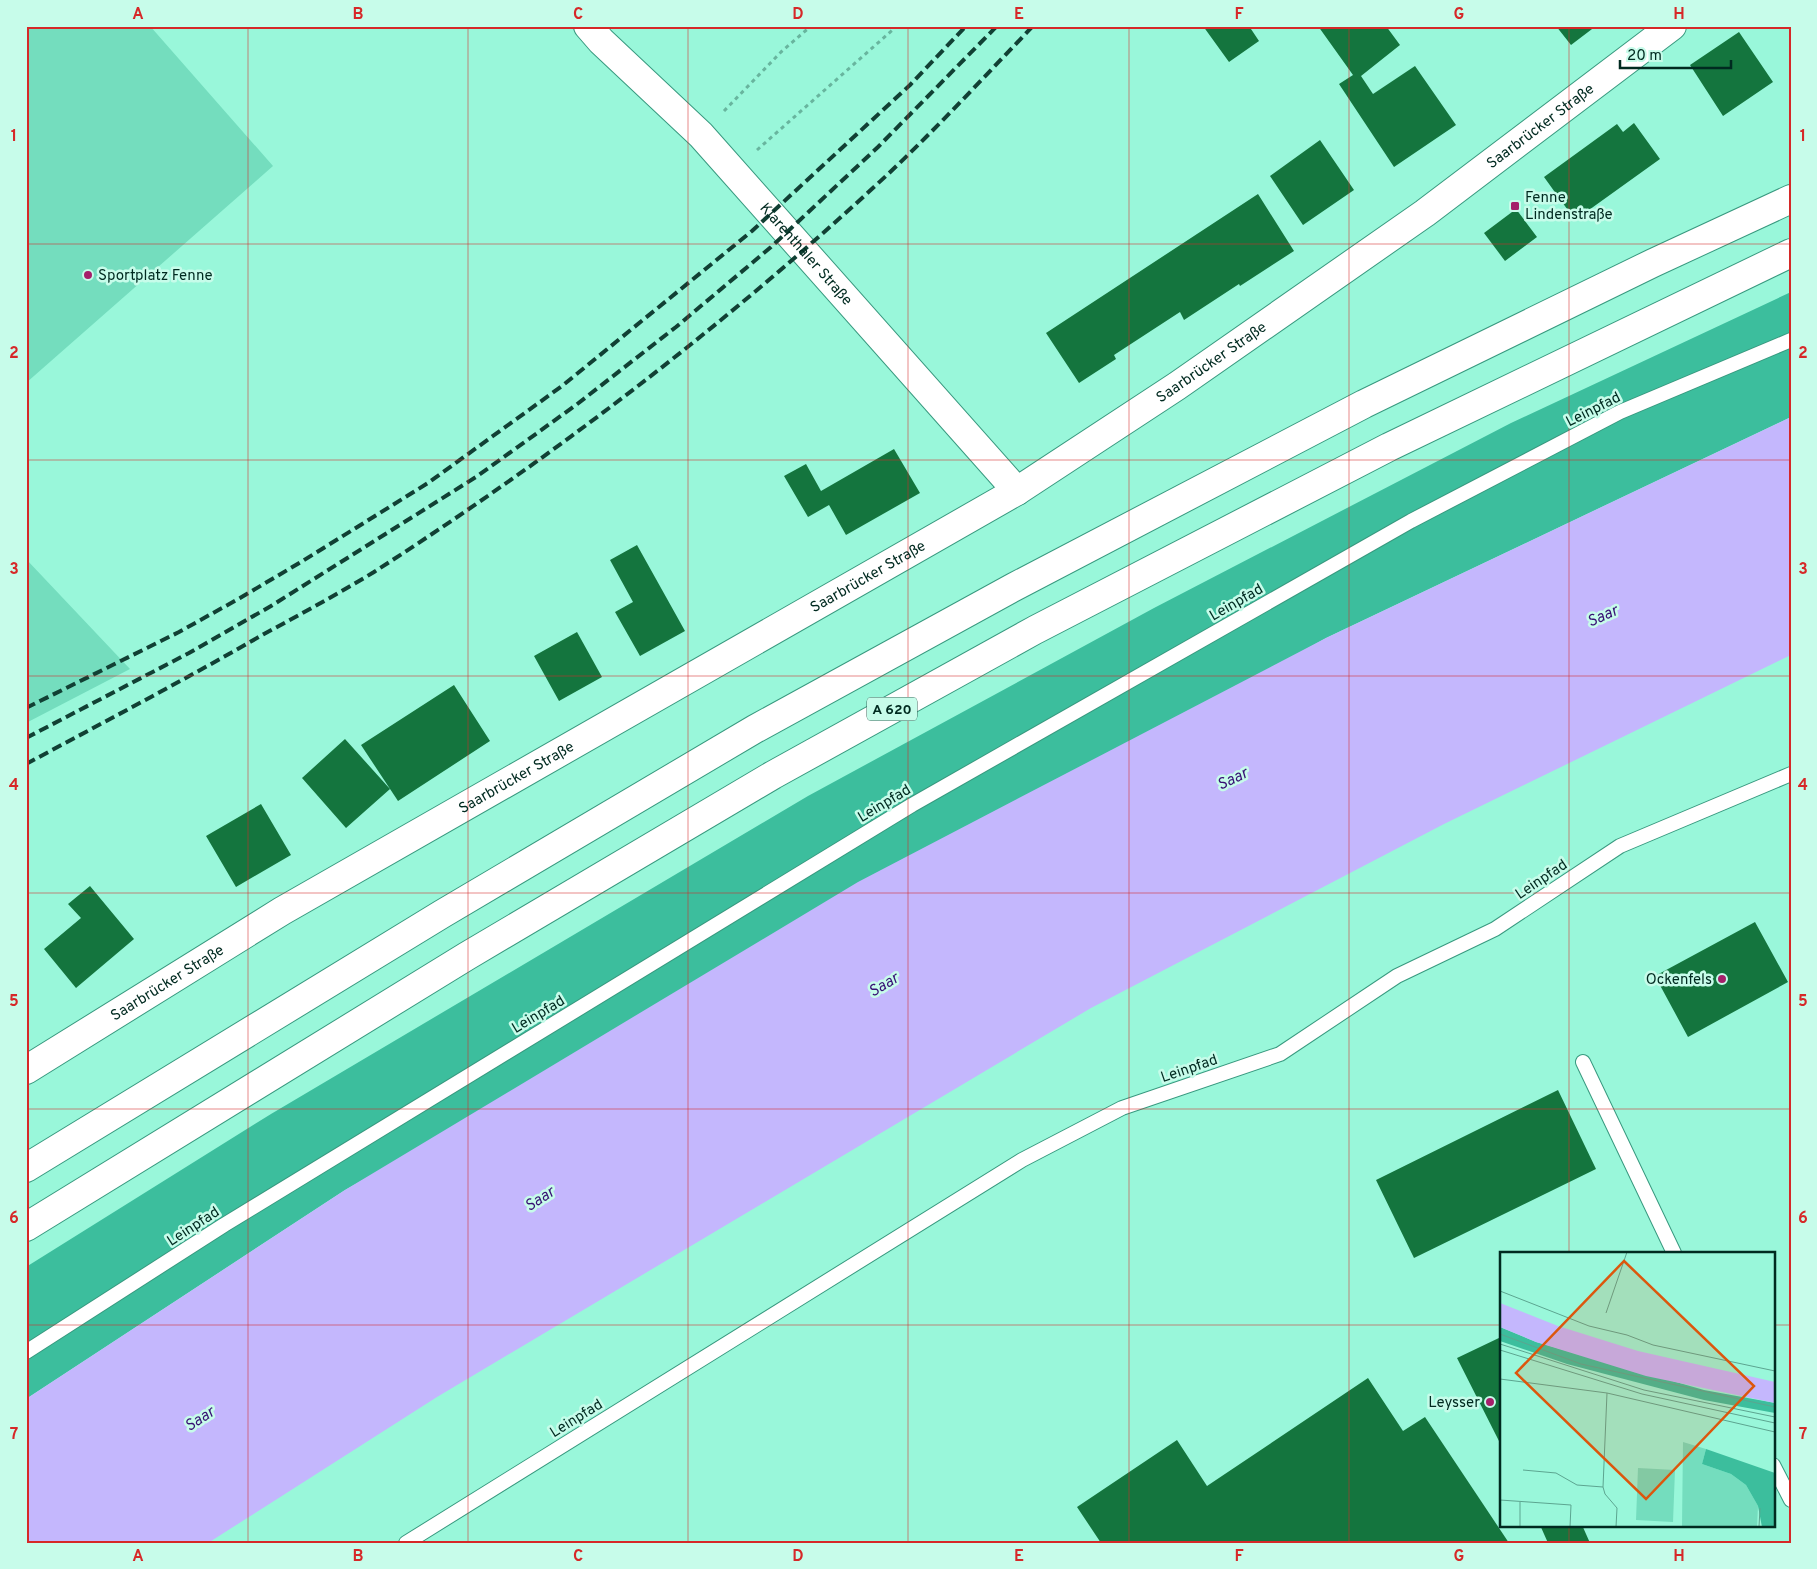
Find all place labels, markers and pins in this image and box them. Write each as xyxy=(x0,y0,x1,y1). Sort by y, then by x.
place label: Fenne Lindenstraße xyxy=(1525,189,1613,225)
marker: Fenne Lindenstraße xyxy=(1509,200,1521,212)
place label: Sportplatz Fenne xyxy=(98,267,213,286)
marker: Sportplatz Fenne xyxy=(82,269,94,281)
place label: Ockenfels xyxy=(1646,971,1712,990)
marker: Ockenfels xyxy=(1716,973,1728,985)
place label: Leysser xyxy=(1428,1394,1480,1413)
marker: Leysser xyxy=(1484,1396,1496,1408)

